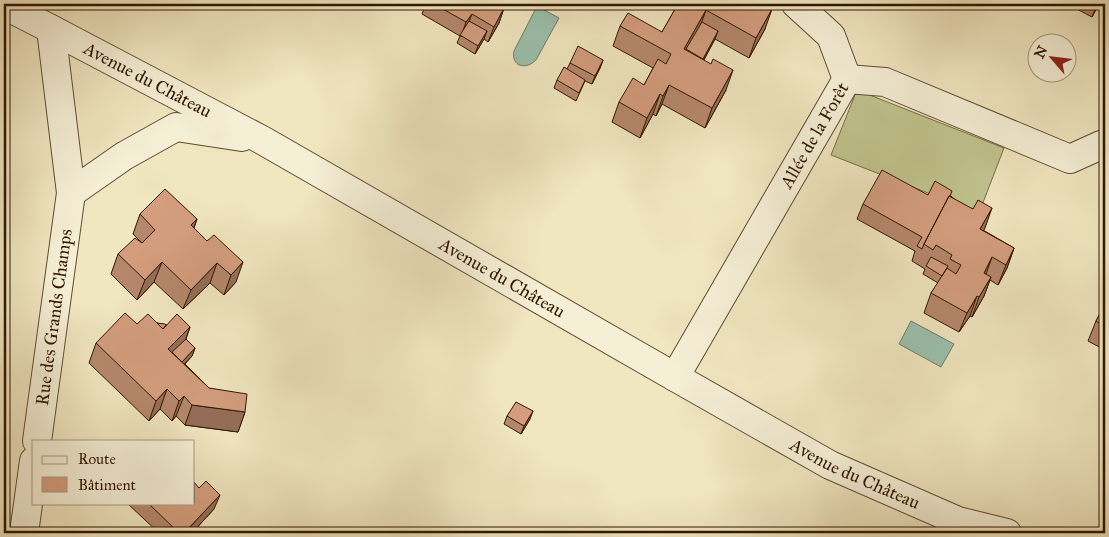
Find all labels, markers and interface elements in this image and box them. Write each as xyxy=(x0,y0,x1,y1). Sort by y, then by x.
north arrow xyxy=(1026,32,1076,82)
street label: Avenue du Château xyxy=(79,37,216,123)
text: N xyxy=(1031,43,1051,61)
street label: Allée de la Forêt xyxy=(775,78,854,193)
street label: Rue des Grands Champs xyxy=(31,228,77,407)
street label: Avenue du Château xyxy=(434,233,569,323)
street label: Avenue du Château xyxy=(785,433,924,514)
legend xyxy=(32,440,195,504)
text: Route xyxy=(78,450,116,468)
text: Bâtiment xyxy=(78,476,137,494)

